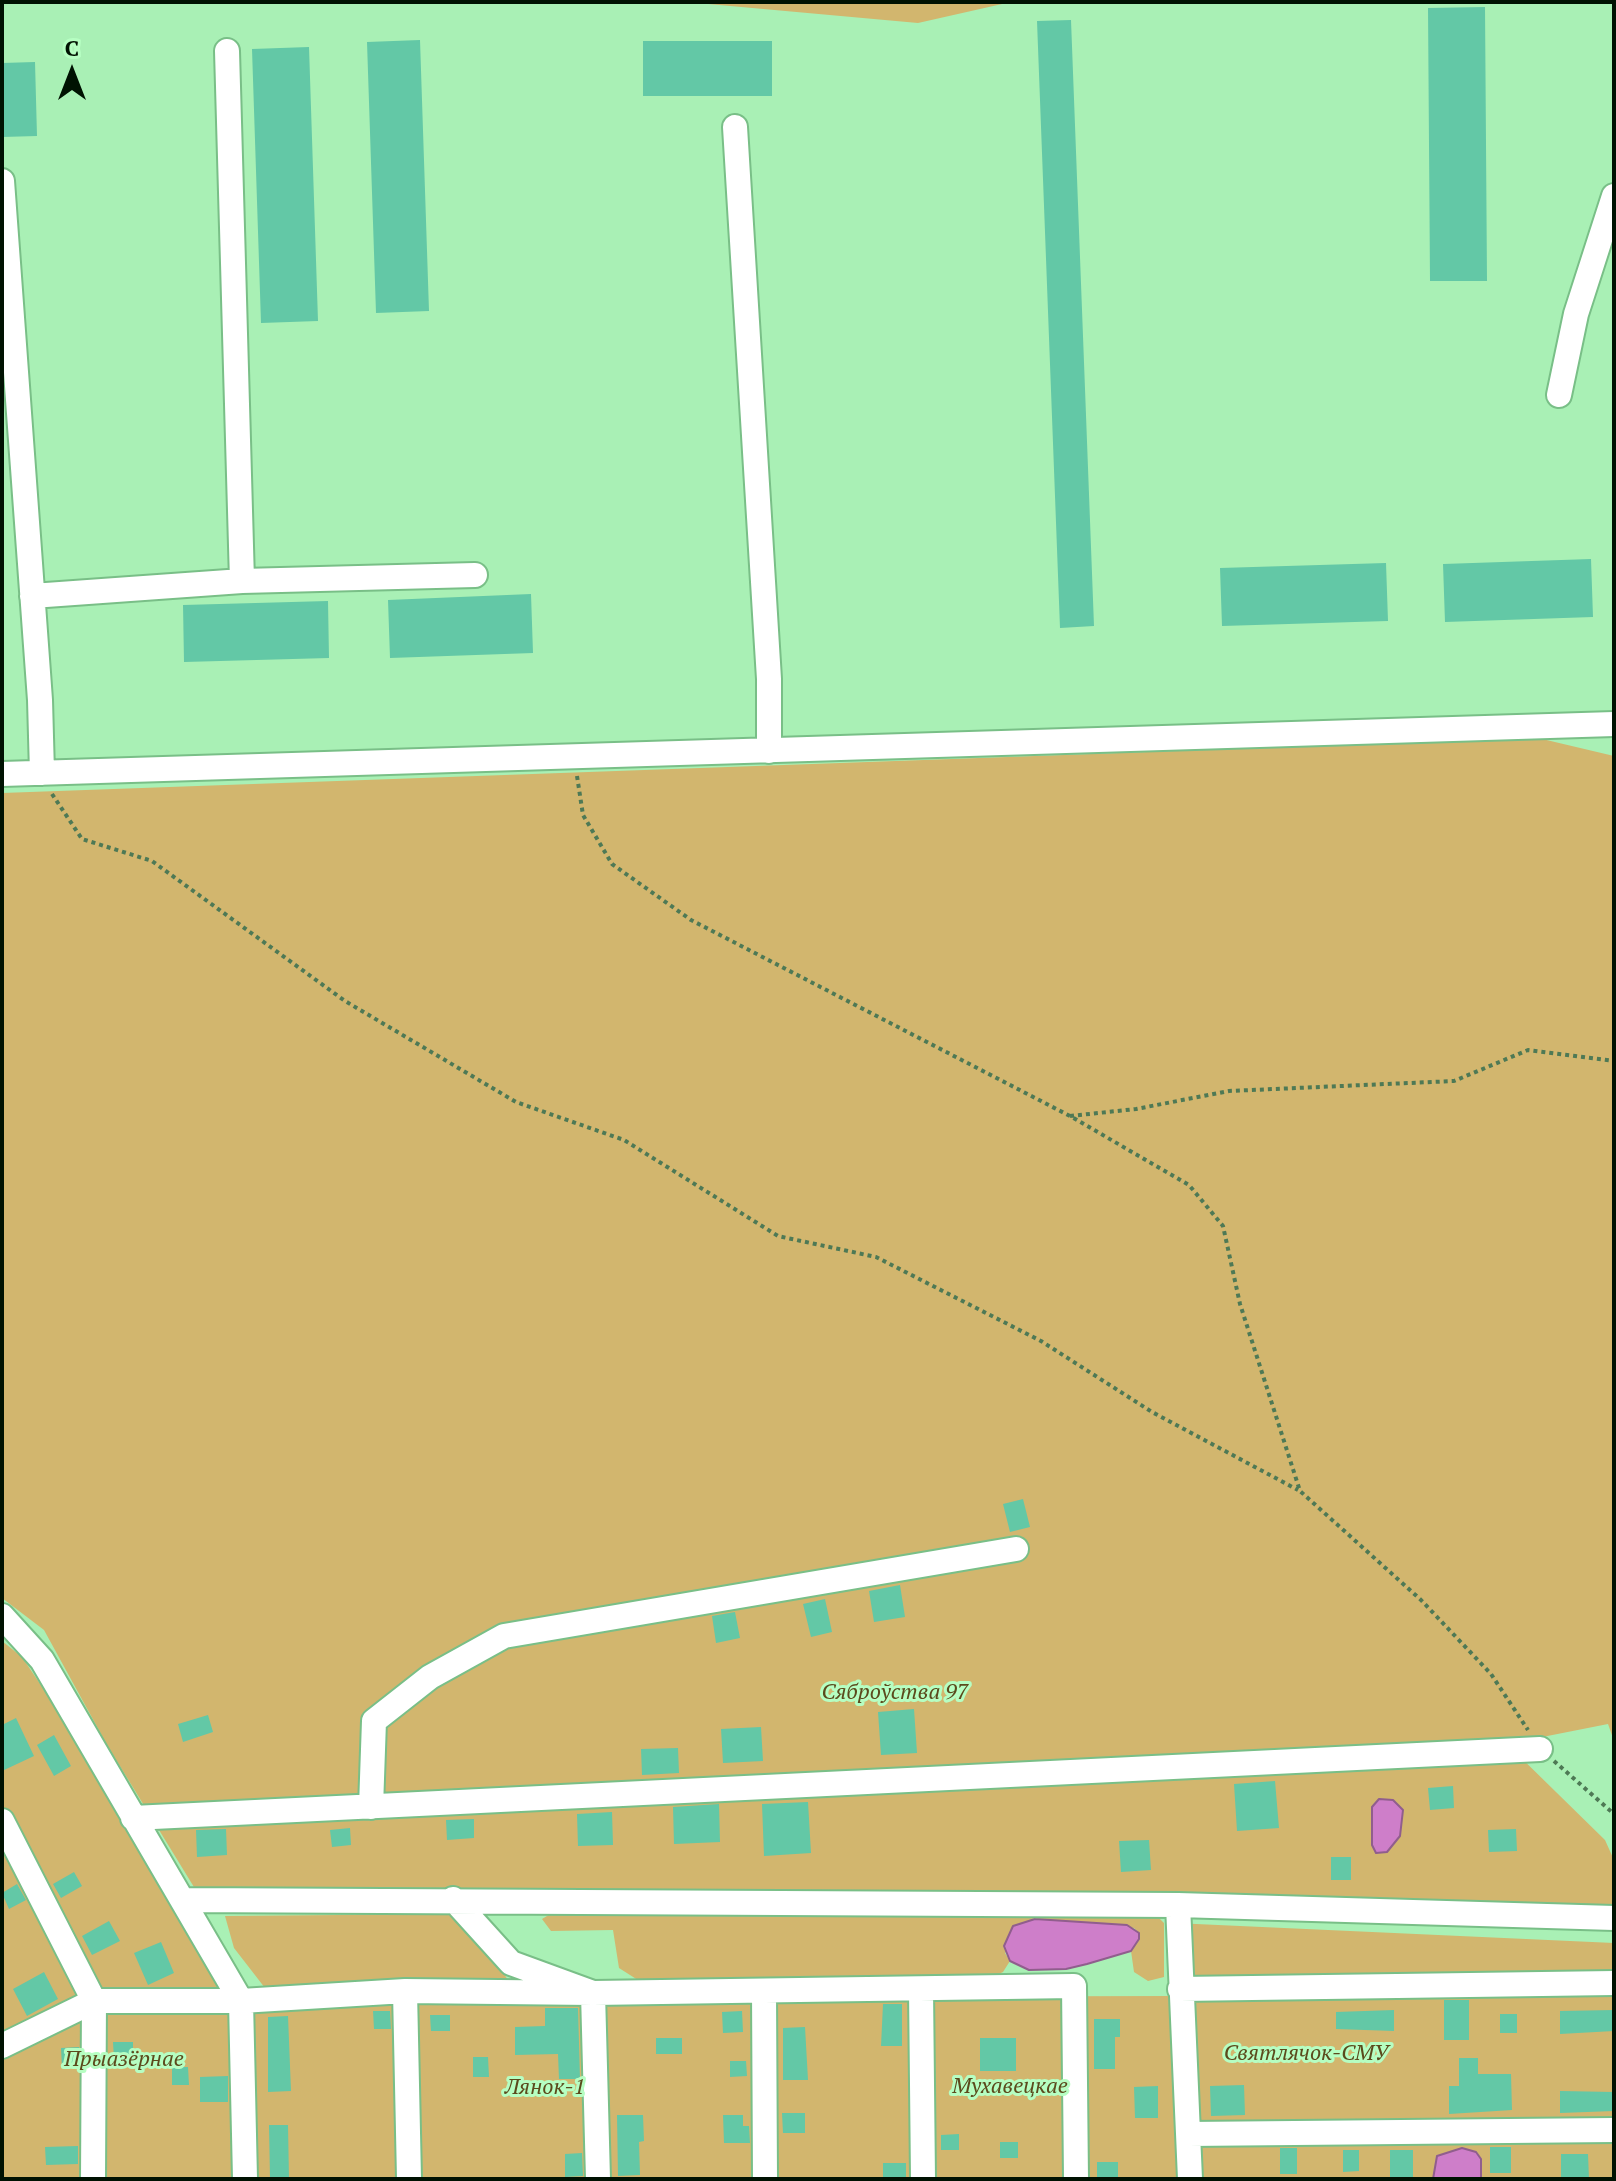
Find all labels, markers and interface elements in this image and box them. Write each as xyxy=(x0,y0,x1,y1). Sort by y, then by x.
north arrow xyxy=(32,32,112,112)
text: С xyxy=(65,33,79,62)
park label: Сяброўства 97 xyxy=(821,1680,969,1706)
park label: Святлячок-СМУ xyxy=(1224,2041,1388,2067)
park label: Прыазёрнае xyxy=(64,2047,184,2073)
park label: Мухавецкае xyxy=(952,2074,1068,2100)
park label: Лянок-1 xyxy=(505,2075,585,2101)

